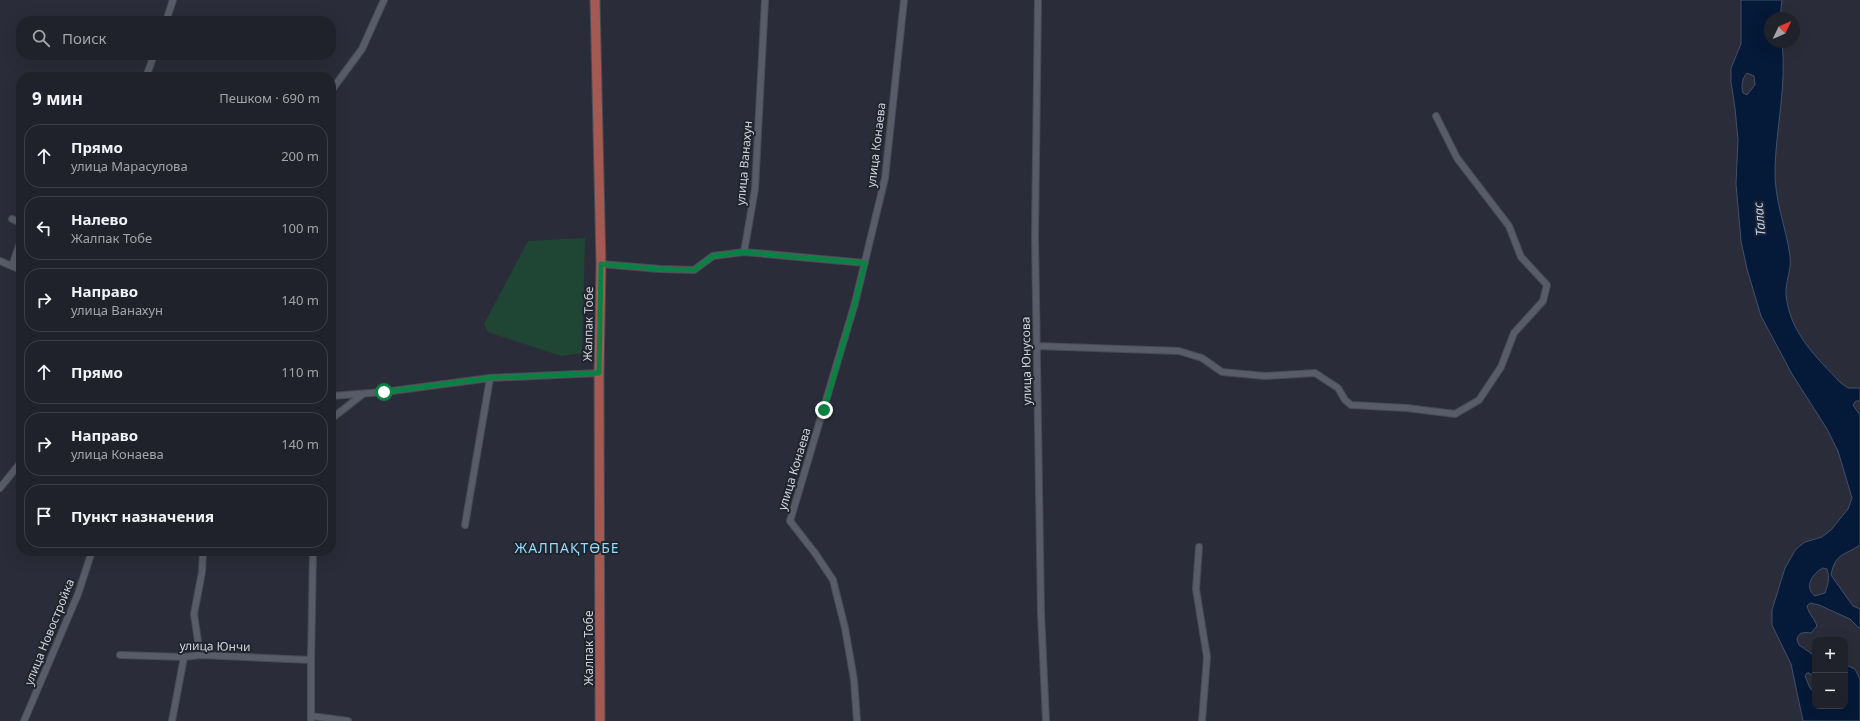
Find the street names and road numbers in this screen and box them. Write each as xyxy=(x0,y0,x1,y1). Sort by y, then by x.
street label: улица Конаева xyxy=(862,101,890,189)
street label: улица Ванахун xyxy=(732,120,756,206)
street label: Жалпак Тобе xyxy=(579,286,597,362)
street label: улица Юнусова xyxy=(1017,317,1035,405)
street label: улица Конаева xyxy=(773,426,815,512)
street label: улица Новостройка xyxy=(20,576,78,688)
street label: Жалпак Тобе xyxy=(580,610,597,686)
street label: улица Юнчи xyxy=(179,637,251,655)

